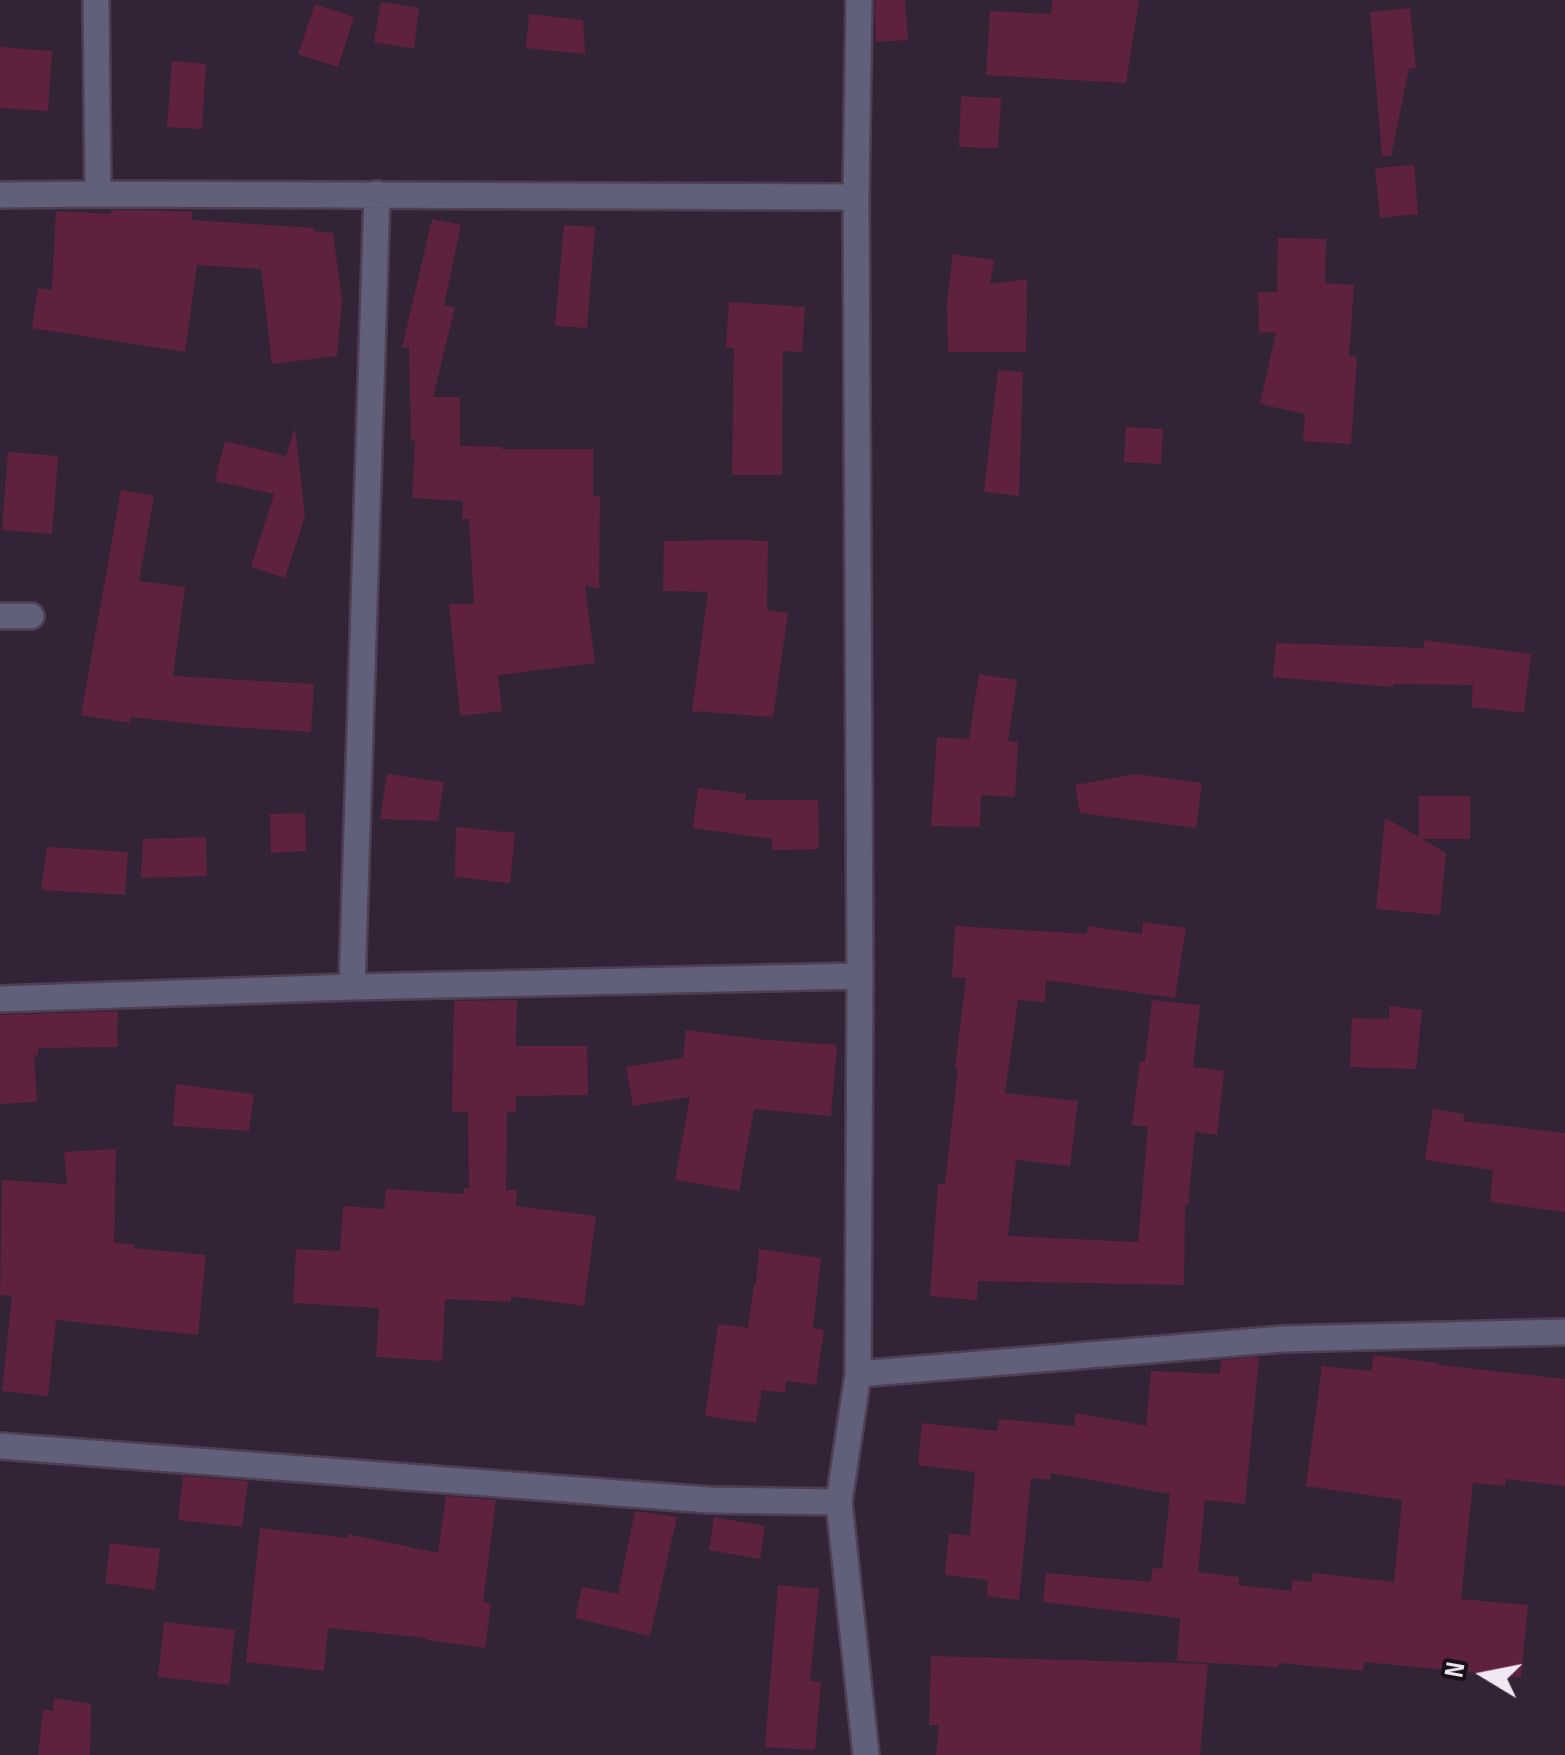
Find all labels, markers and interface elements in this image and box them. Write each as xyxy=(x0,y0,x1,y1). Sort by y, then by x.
north arrow xyxy=(1435,1625,1535,1725)
text: N xyxy=(1437,1659,1473,1680)

